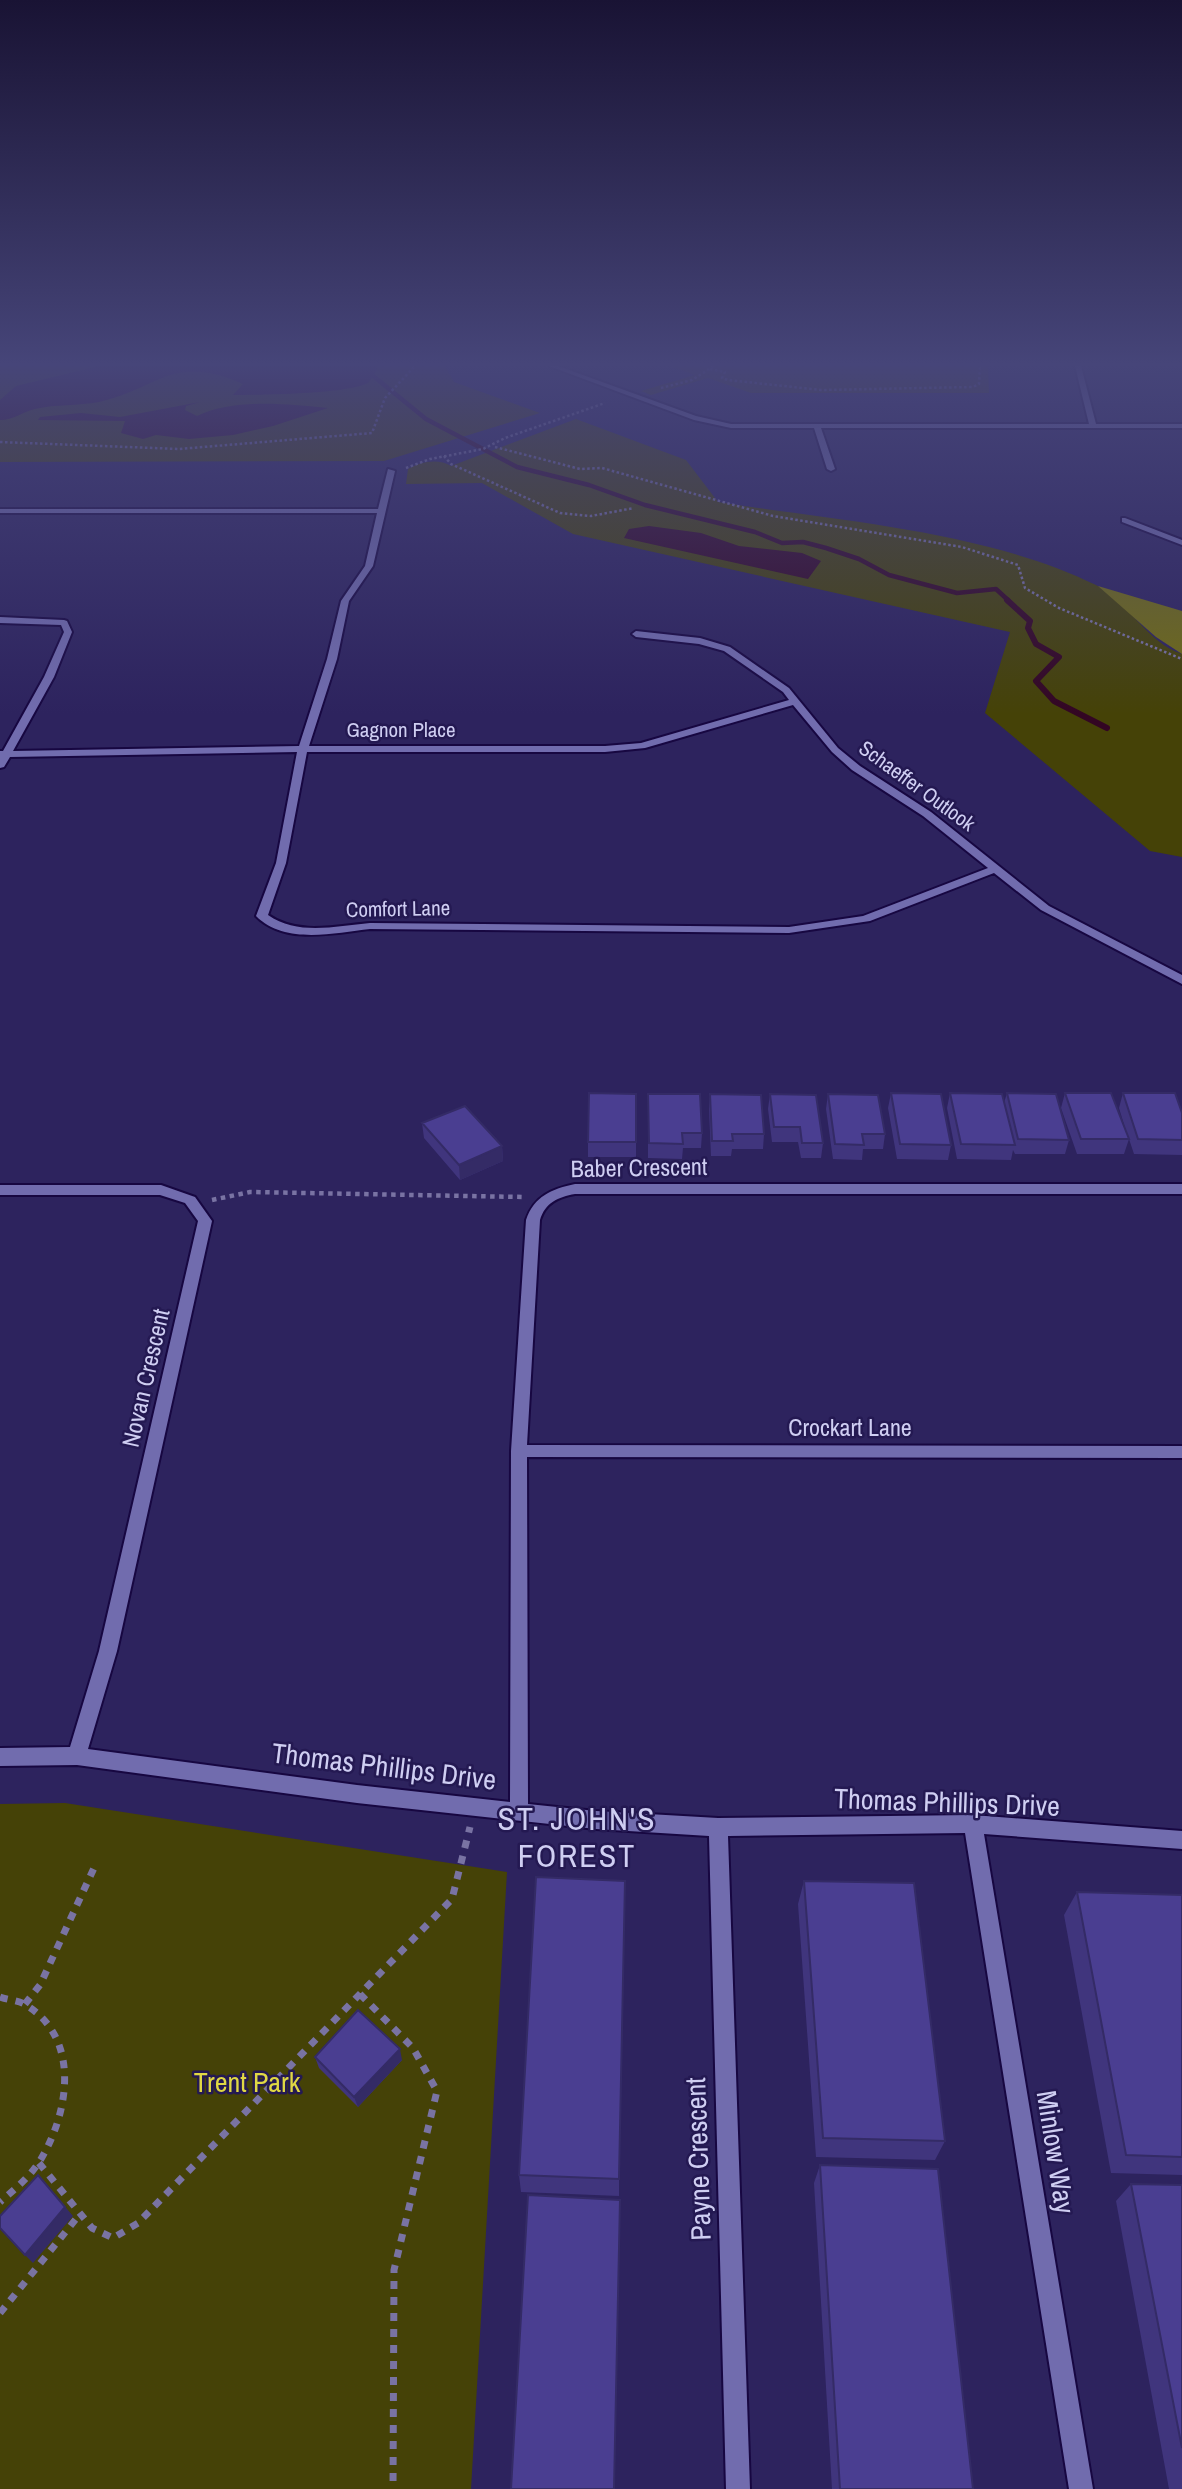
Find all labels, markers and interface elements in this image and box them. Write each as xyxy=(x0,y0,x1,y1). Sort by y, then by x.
street label: Gagnon Place xyxy=(346,715,456,744)
street label: Schaeffer Outlook xyxy=(853,733,982,838)
street label: Comfort Lane xyxy=(346,893,450,924)
street label: Baber Crescent xyxy=(570,1150,708,1184)
street label: Novan Crescent xyxy=(114,1305,177,1450)
street label: Crockart Lane xyxy=(788,1411,912,1443)
street label: Thomas Phillips Drive xyxy=(270,1733,498,1799)
street label: Thomas Phillips Drive xyxy=(833,1779,1061,1825)
district label: ST. JOHN'S FOREST xyxy=(497,1797,657,1877)
park label: Trent Park xyxy=(194,2063,301,2101)
street label: Payne Crescent xyxy=(676,2077,720,2241)
street label: Minlow Way xyxy=(1028,2088,1085,2217)

